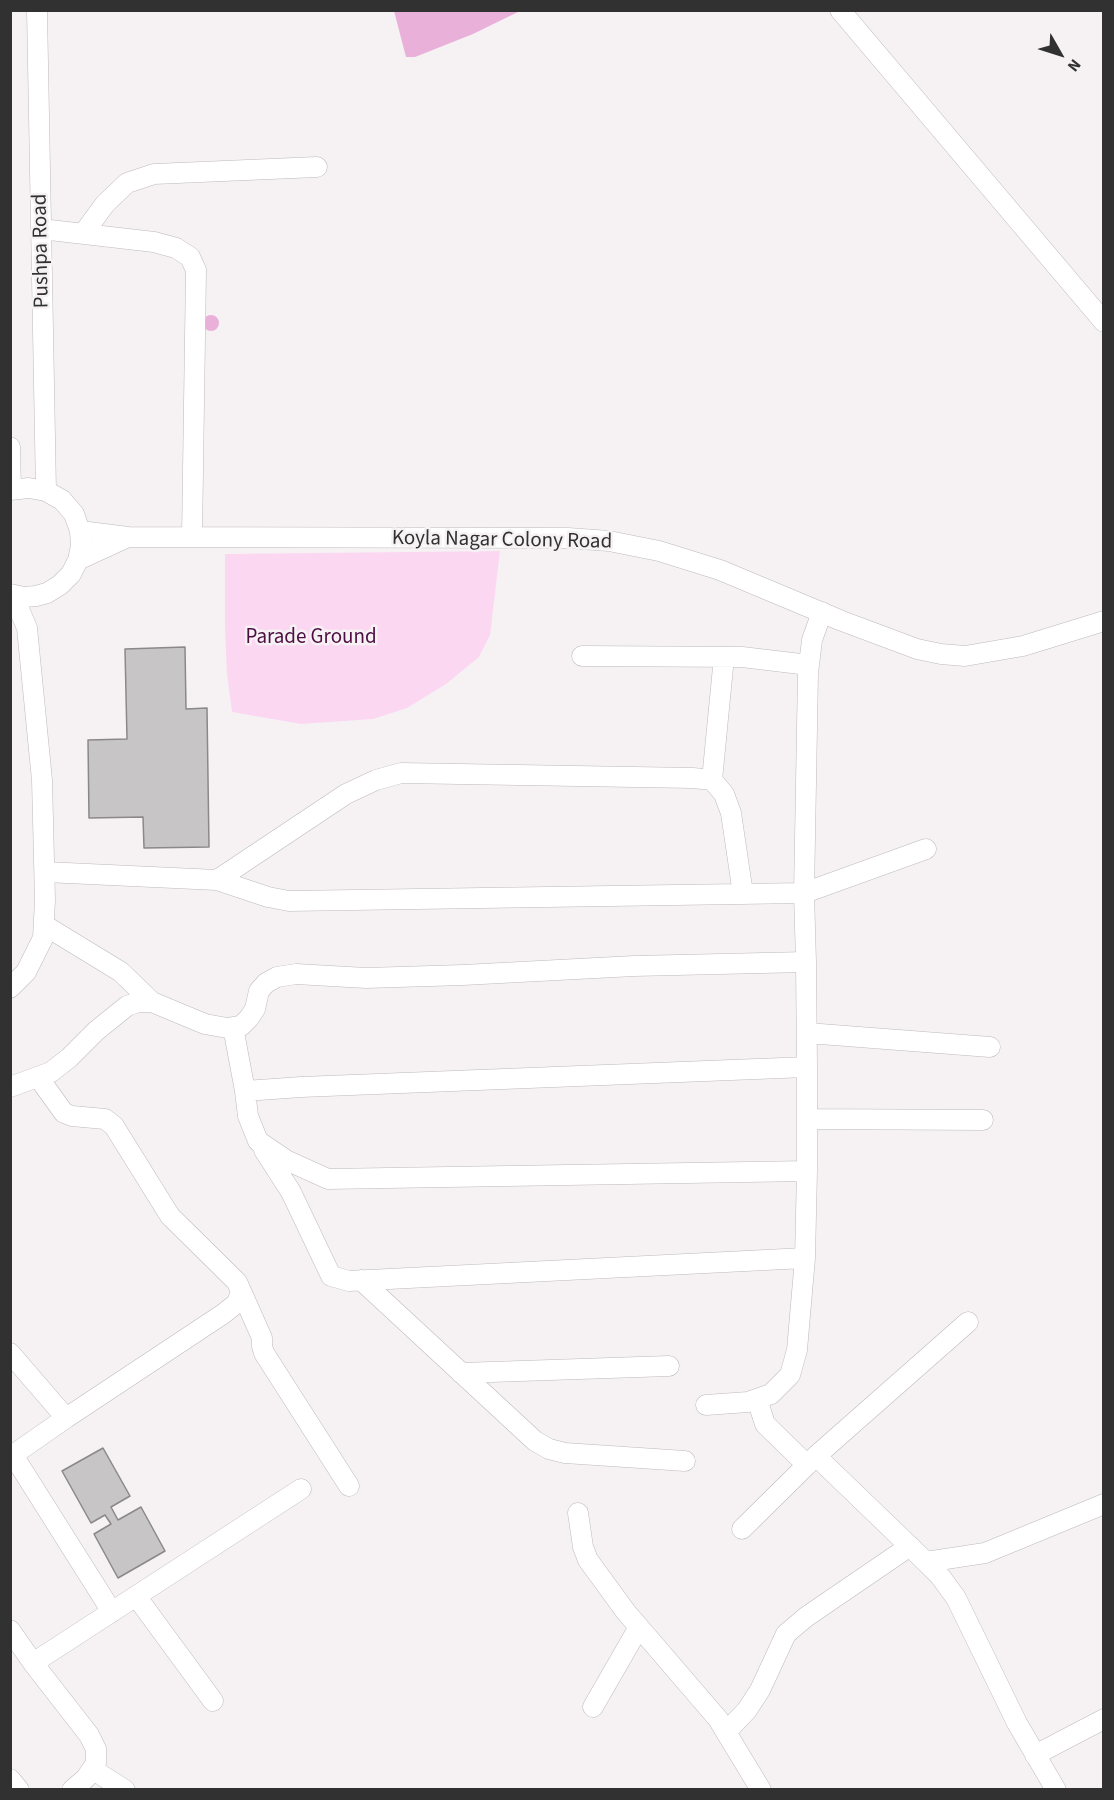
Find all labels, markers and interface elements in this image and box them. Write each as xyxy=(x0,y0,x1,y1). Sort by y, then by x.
north arrow xyxy=(1030,24,1090,84)
text: N xyxy=(1062,54,1086,76)
street label: Pushpa Road xyxy=(28,193,56,309)
street label: Koyla Nagar Colony Road xyxy=(392,526,612,556)
park label: Parade Ground xyxy=(245,625,377,651)

